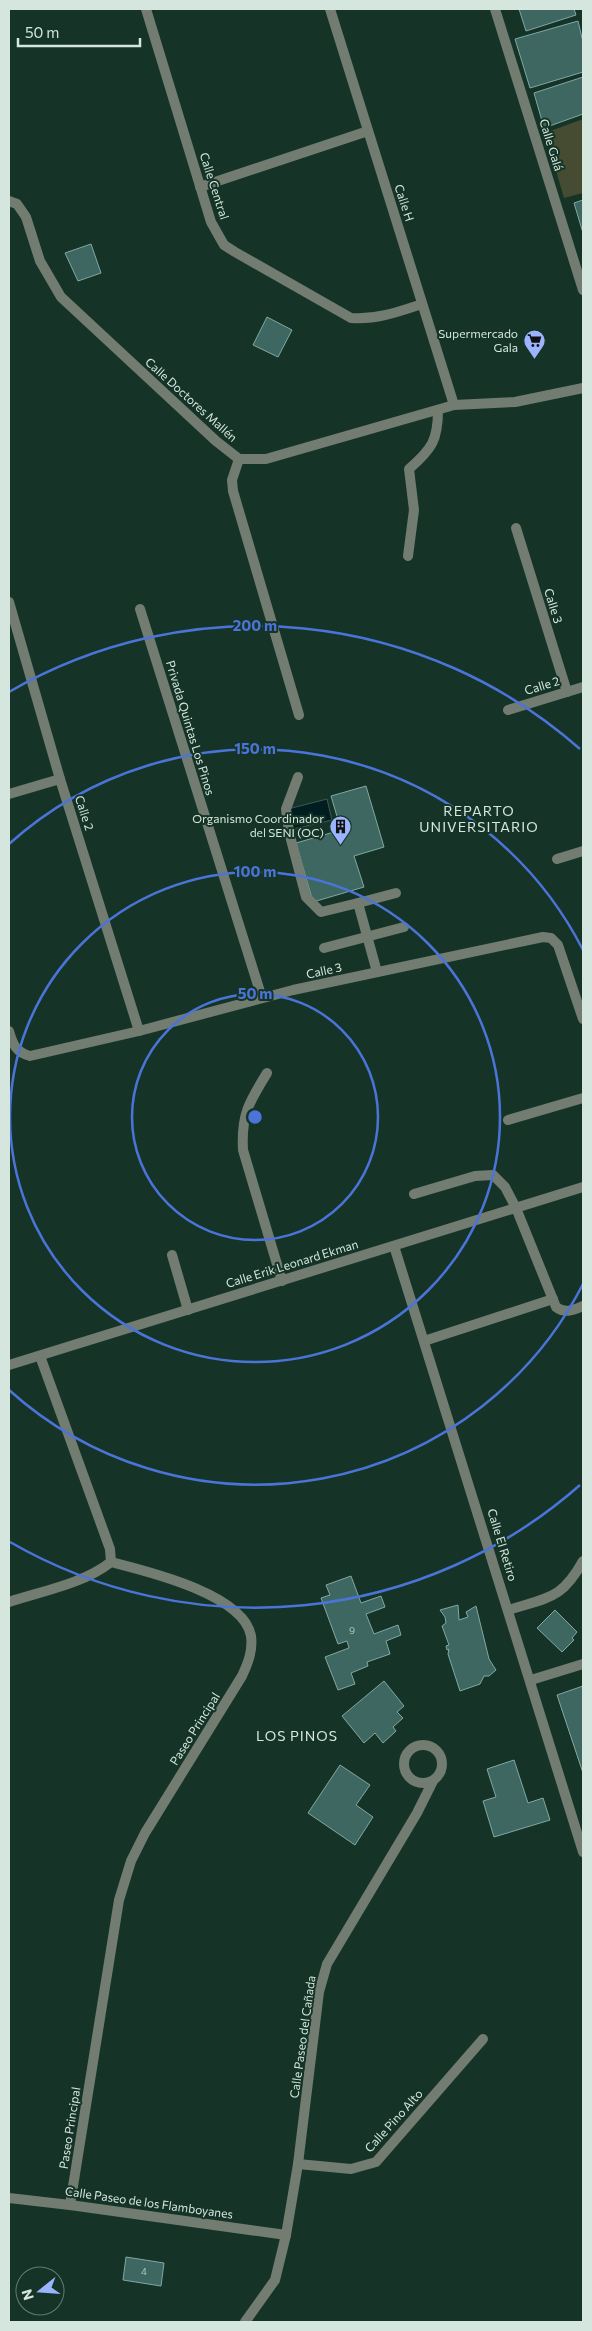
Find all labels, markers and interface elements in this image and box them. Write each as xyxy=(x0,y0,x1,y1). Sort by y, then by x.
scale bar xyxy=(18,15,140,47)
text: 50 m xyxy=(25,23,59,41)
street label: Calle Galá xyxy=(537,117,566,172)
street label: Calle Central xyxy=(198,150,232,221)
street label: Calle H xyxy=(392,182,418,223)
place label: Supermercado Gala xyxy=(438,326,518,354)
supermarket icon: Supermercado Gala xyxy=(522,329,546,360)
street label: Calle Doctores Mallén xyxy=(143,354,240,444)
street label: Calle 3 xyxy=(542,586,566,625)
text: 200 m xyxy=(233,616,277,634)
street label: Privada Quintas Los Pinos xyxy=(164,659,218,797)
street label: Calle 2 xyxy=(523,673,561,697)
text: 150 m xyxy=(234,739,276,757)
street label: Calle 2 xyxy=(73,793,97,832)
district label: REPARTO UNIVERSITARIO xyxy=(419,802,539,835)
place label: Organismo Coordinador del SENI (OC) xyxy=(192,811,324,839)
building icon: Organismo Coordinador del SENI (OC) xyxy=(328,814,352,845)
text: 100 m xyxy=(234,862,276,880)
street label: Calle 3 xyxy=(305,959,343,981)
text: 50 m xyxy=(238,984,272,1002)
centre of rings xyxy=(246,1108,264,1126)
street label: Calle Erik Leonard Ekman xyxy=(224,1236,360,1290)
street label: Calle El Retiro xyxy=(485,1507,521,1583)
house number: 9 xyxy=(349,1624,355,1636)
street label: Paseo Principal xyxy=(166,1690,222,1767)
district label: LOS PINOS xyxy=(256,1727,338,1744)
street label: Calle Paseo del Cañada xyxy=(286,1975,318,2099)
street label: Paseo Principal xyxy=(56,2086,82,2170)
street label: Calle Pino Alto xyxy=(361,2086,425,2155)
street label: Calle Paseo de los Flamboyanes xyxy=(64,2183,234,2221)
house number: 4 xyxy=(141,2265,147,2277)
north arrow xyxy=(15,2266,65,2316)
text: N xyxy=(17,2287,37,2302)

